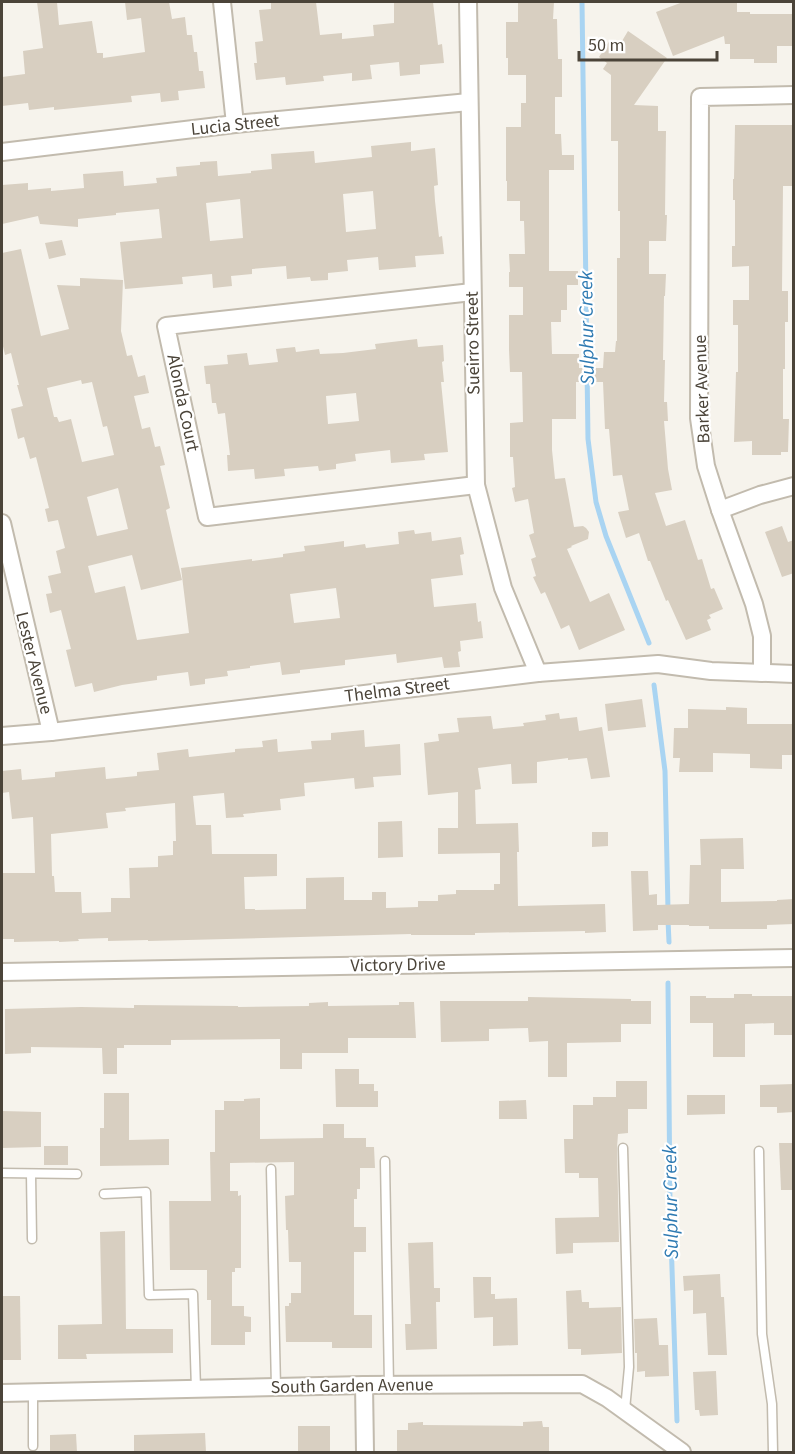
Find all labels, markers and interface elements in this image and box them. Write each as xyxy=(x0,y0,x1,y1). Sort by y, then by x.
scale bar xyxy=(579,24,717,62)
text: 50 m xyxy=(588,33,624,58)
street label: Lucia Street xyxy=(190,108,280,142)
water label: Sulphur Creek xyxy=(572,270,602,385)
street label: Sueirro Street xyxy=(460,291,486,395)
street label: Barker Avenue xyxy=(688,334,716,444)
street label: Alonda Court xyxy=(161,352,205,454)
street label: Lester Avenue xyxy=(9,609,59,717)
street label: Thelma Street xyxy=(343,671,451,709)
street label: Victory Drive xyxy=(350,952,446,978)
water label: Sulphur Creek xyxy=(656,1144,686,1259)
street label: South Garden Avenue xyxy=(270,1372,434,1400)

